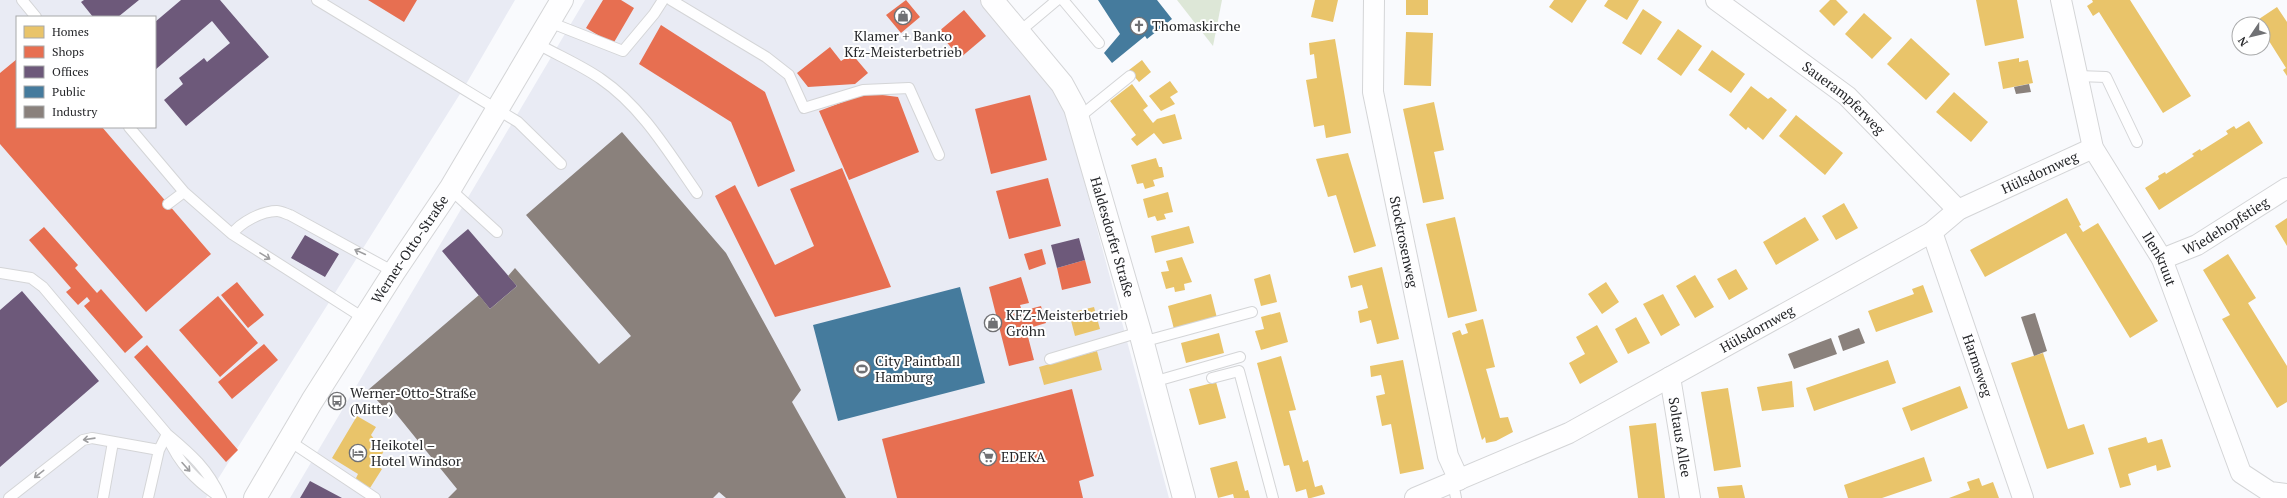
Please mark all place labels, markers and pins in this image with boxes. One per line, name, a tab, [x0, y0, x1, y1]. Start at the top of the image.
shop icon: Klamer + Banko Kfz-Meisterbetrieb	[893, 6, 913, 26]
church icon: Thomaskirche	[1129, 16, 1149, 36]
place label: Thomaskirche	[1152, 16, 1240, 35]
place label: Klamer + Banko Kfz-Meisterbetrieb	[844, 26, 962, 61]
place label: KFZ-Meisterbetrieb Gröhn	[1006, 305, 1128, 340]
shop icon: KFZ-Meisterbetrieb Gröhn	[983, 313, 1003, 333]
place label: City Paintball Hamburg	[875, 351, 960, 386]
sports icon: City Paintball Hamburg	[852, 359, 872, 379]
place label: Werner-Otto-Straße (Mitte)	[350, 383, 476, 418]
bus stop icon: Werner-Otto-Straße (Mitte)	[327, 391, 347, 411]
place label: Heikotel – Hotel Windsor	[371, 435, 462, 470]
hotel icon: Heikotel – Hotel Windsor	[348, 443, 368, 463]
supermarket icon: EDEKA	[978, 447, 998, 467]
place label: EDEKA	[1001, 447, 1046, 466]

